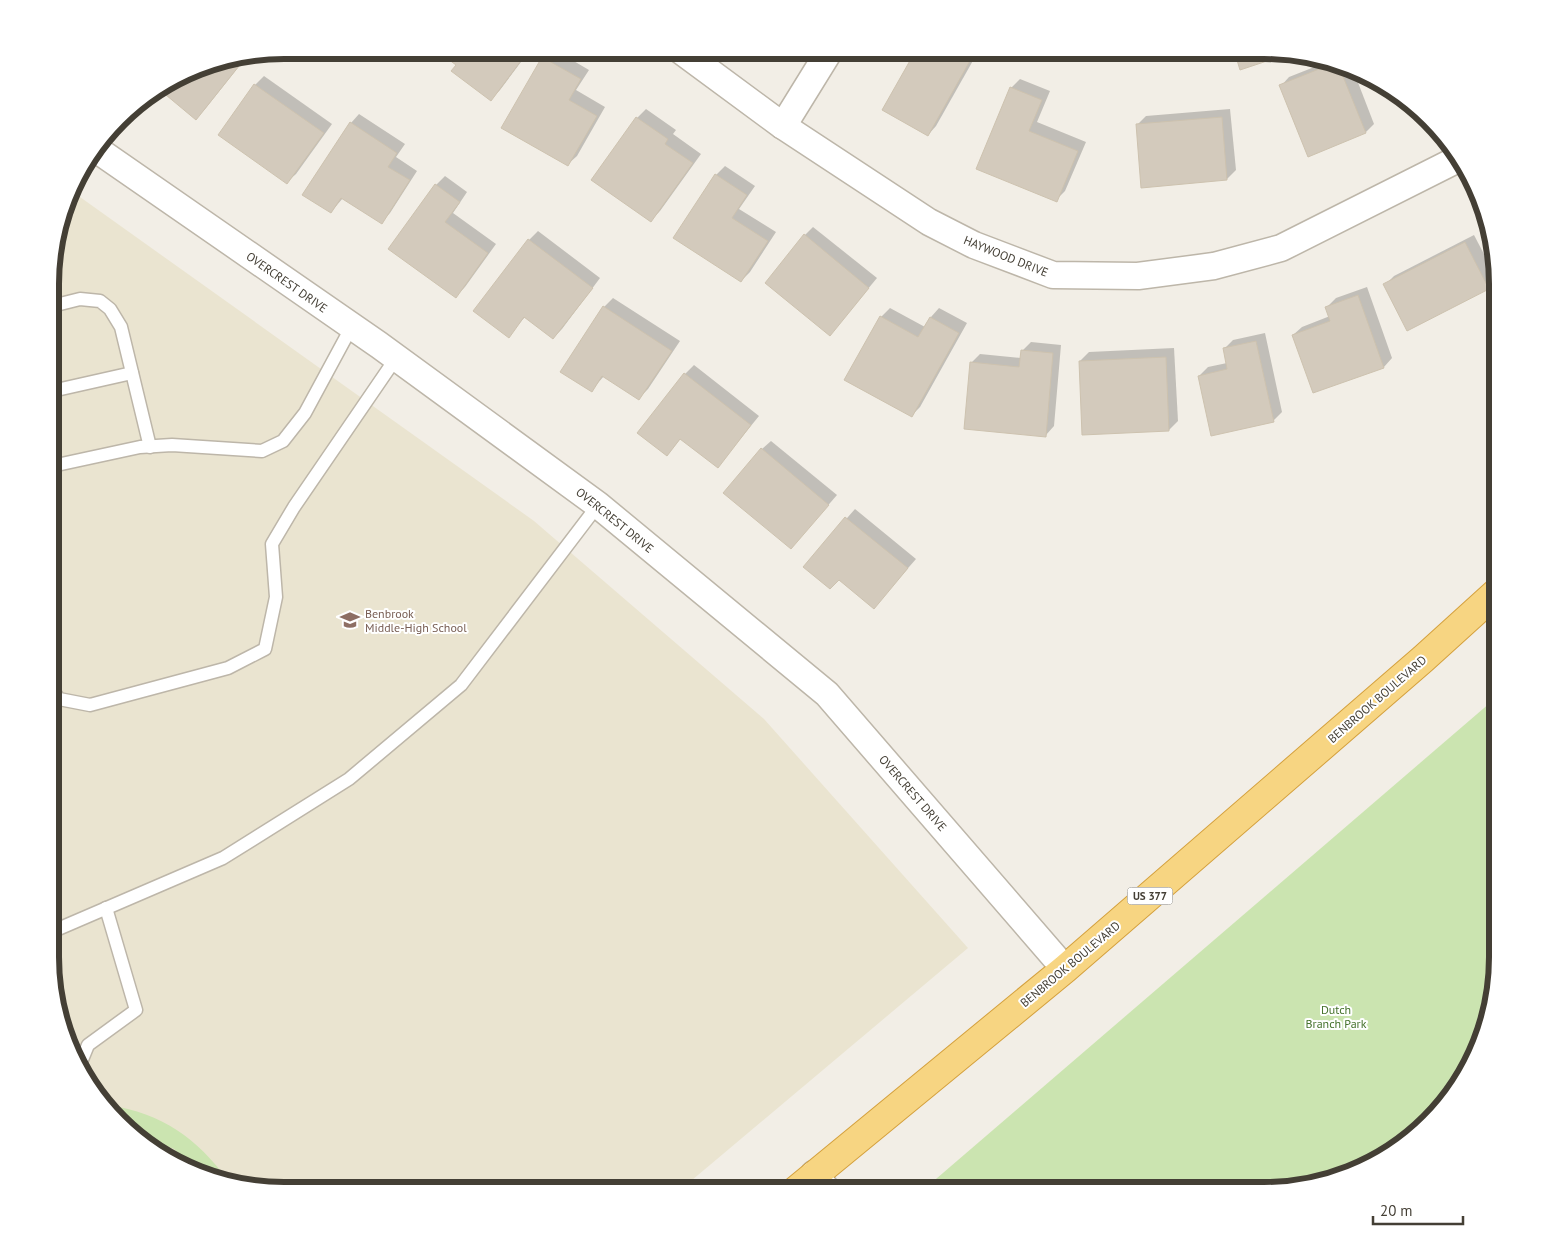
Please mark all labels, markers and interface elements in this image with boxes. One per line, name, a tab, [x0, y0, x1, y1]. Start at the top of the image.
street label: HAYWOOD DRIVE	[962, 232, 1050, 280]
street label: OVERCREST DRIVE	[244, 248, 330, 316]
street label: OVERCREST DRIVE	[573, 484, 657, 556]
place label: Benbrook Middle-High School	[365, 606, 467, 635]
school or university icon: Benbrook Middle-High School	[339, 609, 361, 631]
street label: BENBROOK BOULEVARD	[1325, 652, 1429, 746]
street label: OVERCREST DRIVE	[876, 752, 950, 834]
road number: US 377	[1128, 888, 1172, 904]
street label: BENBROOK BOULEVARD	[1017, 918, 1123, 1010]
park label: Dutch Branch Park	[1306, 1002, 1367, 1031]
scale bar	[1373, 1194, 1463, 1226]
text: 20 m	[1380, 1201, 1413, 1220]

